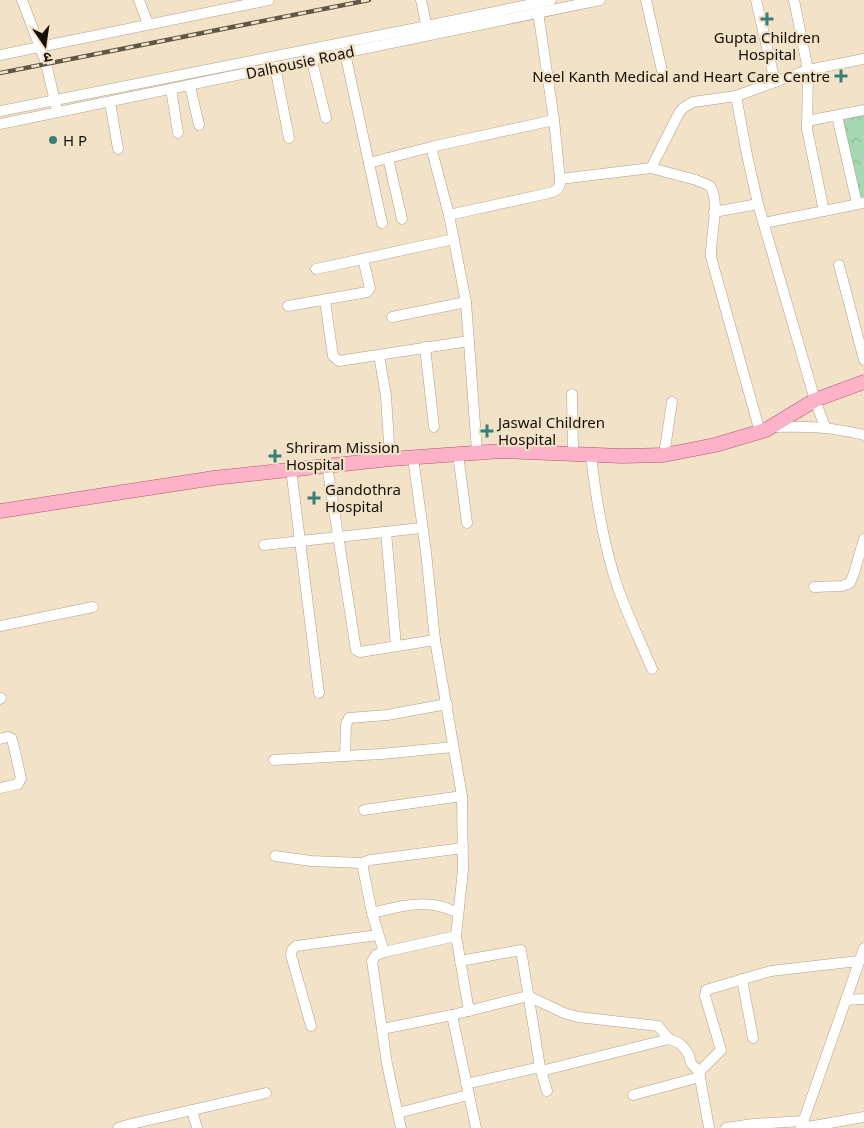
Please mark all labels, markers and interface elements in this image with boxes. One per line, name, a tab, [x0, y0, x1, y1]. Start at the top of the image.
marker: Gupta Children Hospital	[760, 12, 774, 26]
north arrow	[20, 20, 70, 70]
place label: Gupta Children Hospital	[714, 27, 820, 64]
street label: Dalhousie Road	[244, 41, 356, 83]
text: उ	[41, 48, 54, 69]
place label: Neel Kanth Medical and Heart Care Centre	[532, 66, 830, 86]
marker: Neel Kanth Medical and Heart Care Centre	[834, 69, 848, 83]
place label: H P	[63, 130, 87, 150]
marker: H P	[47, 134, 59, 146]
place label: Jaswal Children Hospital	[496, 412, 605, 449]
marker: Jaswal Children Hospital	[480, 424, 494, 438]
place label: Shriram Mission Hospital	[286, 437, 400, 474]
marker: Shriram Mission Hospital	[268, 449, 282, 463]
place label: Gandothra Hospital	[325, 479, 401, 516]
marker: Gandothra Hospital	[307, 491, 321, 505]

